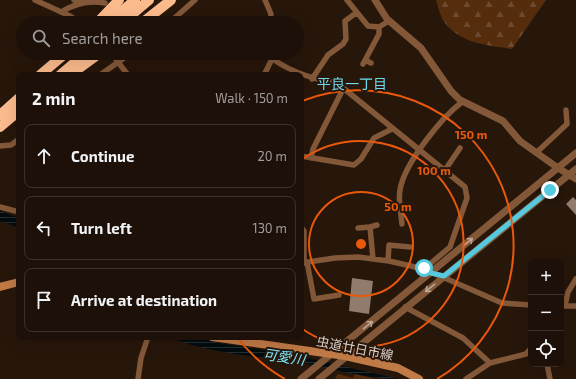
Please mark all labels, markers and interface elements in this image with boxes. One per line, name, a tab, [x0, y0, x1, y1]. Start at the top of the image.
search box	[16, 16, 304, 60]
icon: search	[30, 27, 52, 49]
text: Search here	[62, 29, 143, 47]
district label: 平良一丁目	[317, 75, 387, 92]
text: 2 min	[32, 88, 75, 108]
text: Walk · 150 m	[215, 90, 288, 106]
text: 150 m	[455, 127, 487, 141]
icon: ahead	[33, 145, 55, 167]
text: Continue	[71, 147, 134, 165]
text: 20 m	[258, 148, 287, 164]
text: 100 m	[417, 163, 451, 177]
route end	[541, 181, 559, 199]
text: 50 m	[384, 199, 412, 213]
icon: left	[33, 217, 55, 239]
text: Turn left	[71, 219, 132, 237]
text: 130 m	[252, 220, 287, 236]
centre of rings	[354, 237, 368, 251]
one-way arrow	[462, 238, 473, 247]
route start	[415, 259, 433, 277]
map controls	[528, 259, 564, 367]
button: +	[528, 259, 564, 295]
one-way arrow	[424, 283, 435, 292]
icon: arrive	[33, 289, 55, 311]
text: Arrive at destination	[71, 291, 217, 309]
button: −	[528, 295, 564, 331]
one-way arrow	[362, 321, 373, 330]
button: locate	[528, 331, 564, 367]
street label: 虫道廿日市線	[315, 333, 395, 363]
water label: 可愛川	[262, 345, 308, 368]

